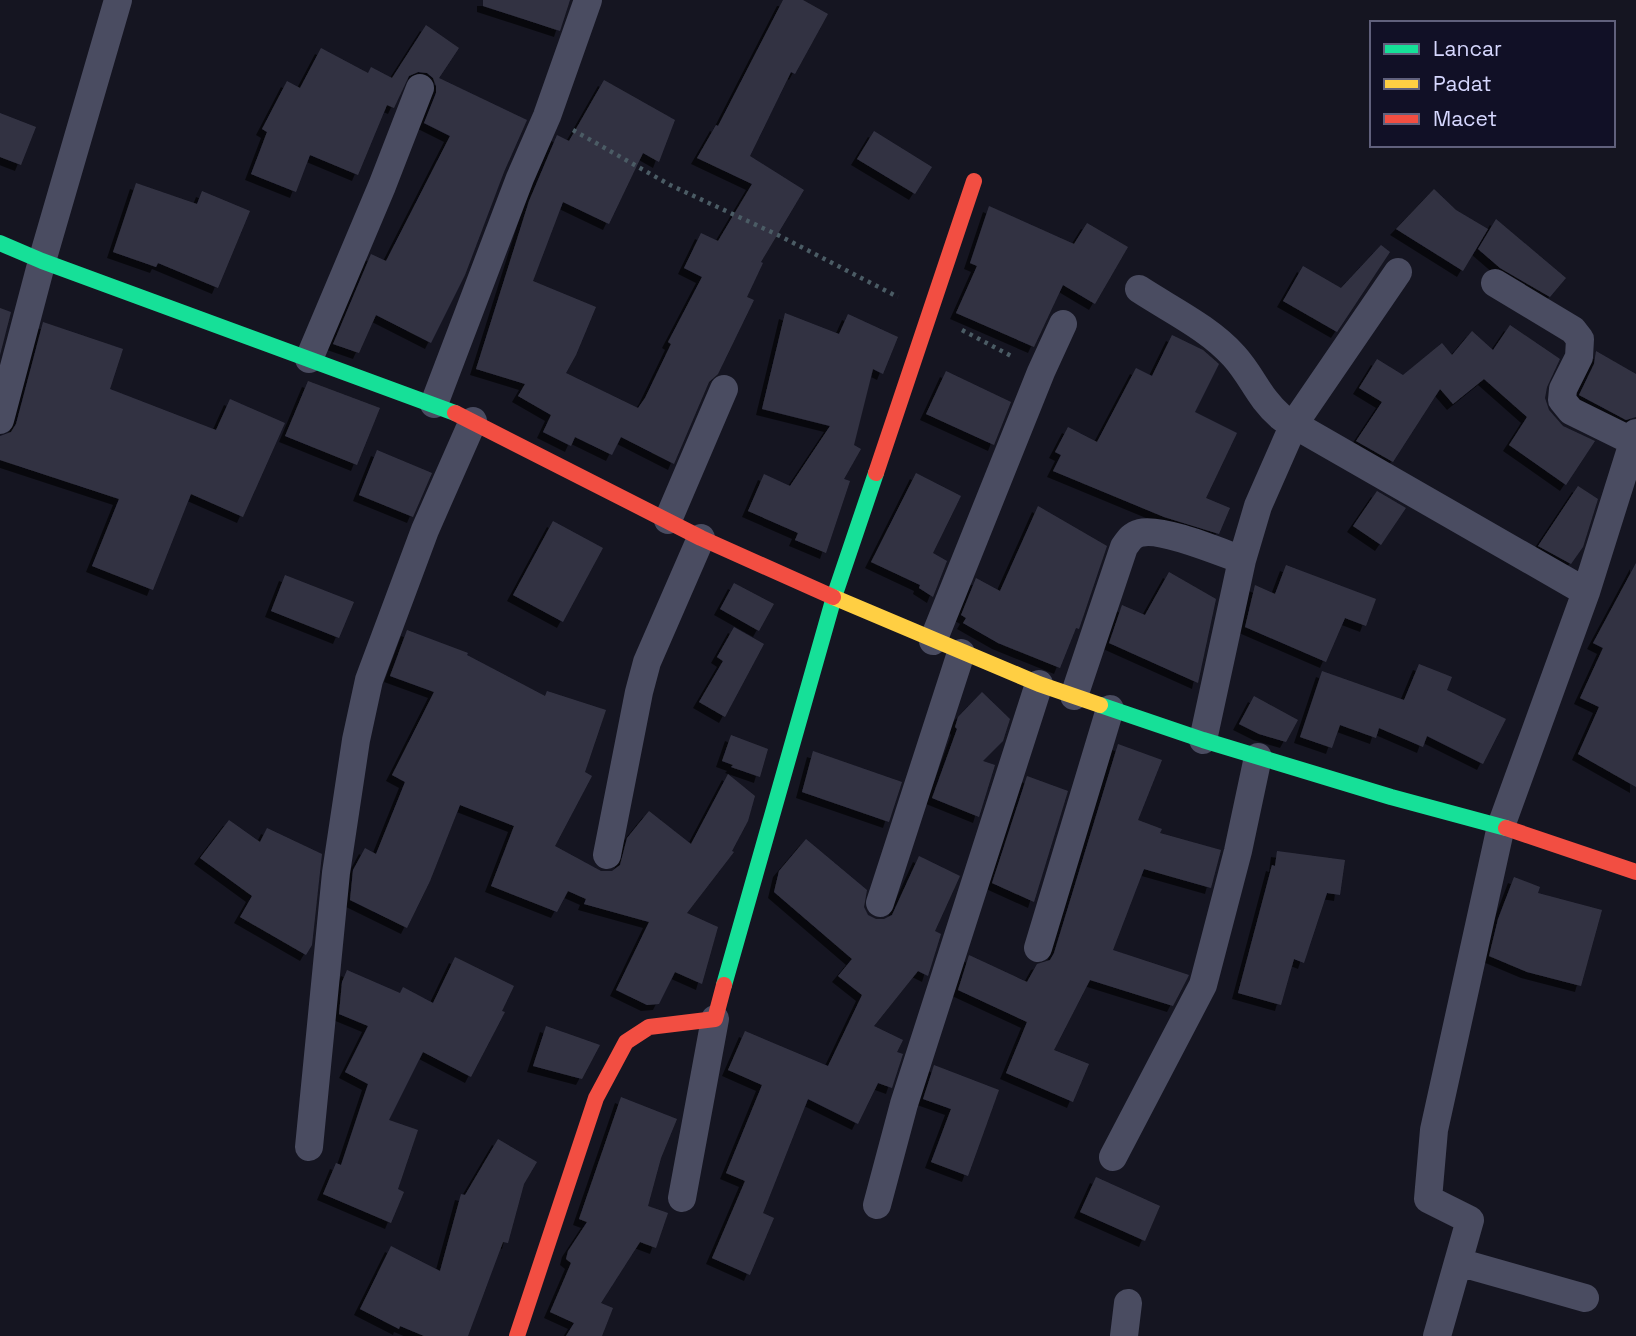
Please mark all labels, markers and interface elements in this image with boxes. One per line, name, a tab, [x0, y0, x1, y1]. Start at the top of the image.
legend	[1370, 21, 1615, 147]
text: Lancar	[1433, 35, 1502, 62]
text: Padat	[1433, 70, 1492, 97]
text: Macet	[1433, 105, 1497, 132]

